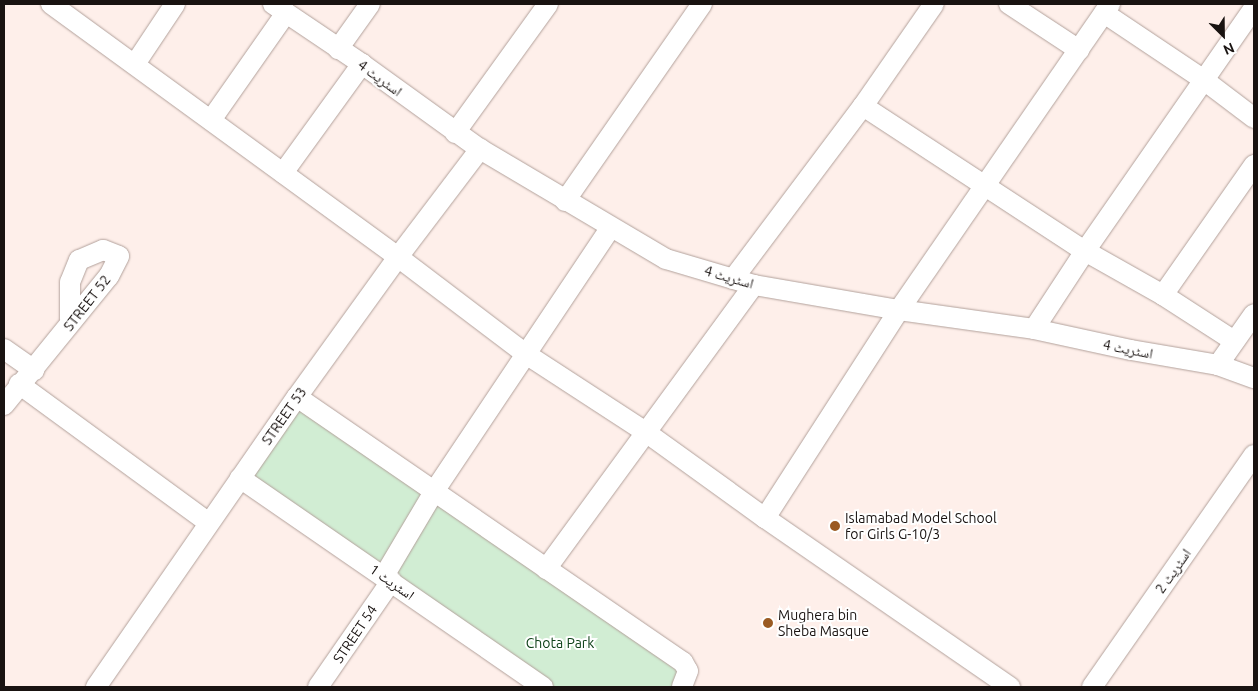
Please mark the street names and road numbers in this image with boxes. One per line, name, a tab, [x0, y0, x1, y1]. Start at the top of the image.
street label: اسٹریٹ 4	[355, 56, 405, 100]
street label: اسٹریٹ 4	[702, 262, 756, 292]
street label: STREET 52	[60, 272, 114, 334]
street label: اسٹریٹ 4	[1102, 336, 1154, 362]
street label: STREET 53	[258, 384, 310, 448]
street label: اسٹریٹ 2	[1152, 545, 1194, 597]
street label: اسٹریٹ 1	[366, 561, 418, 603]
street label: STREET 54	[329, 602, 381, 666]

